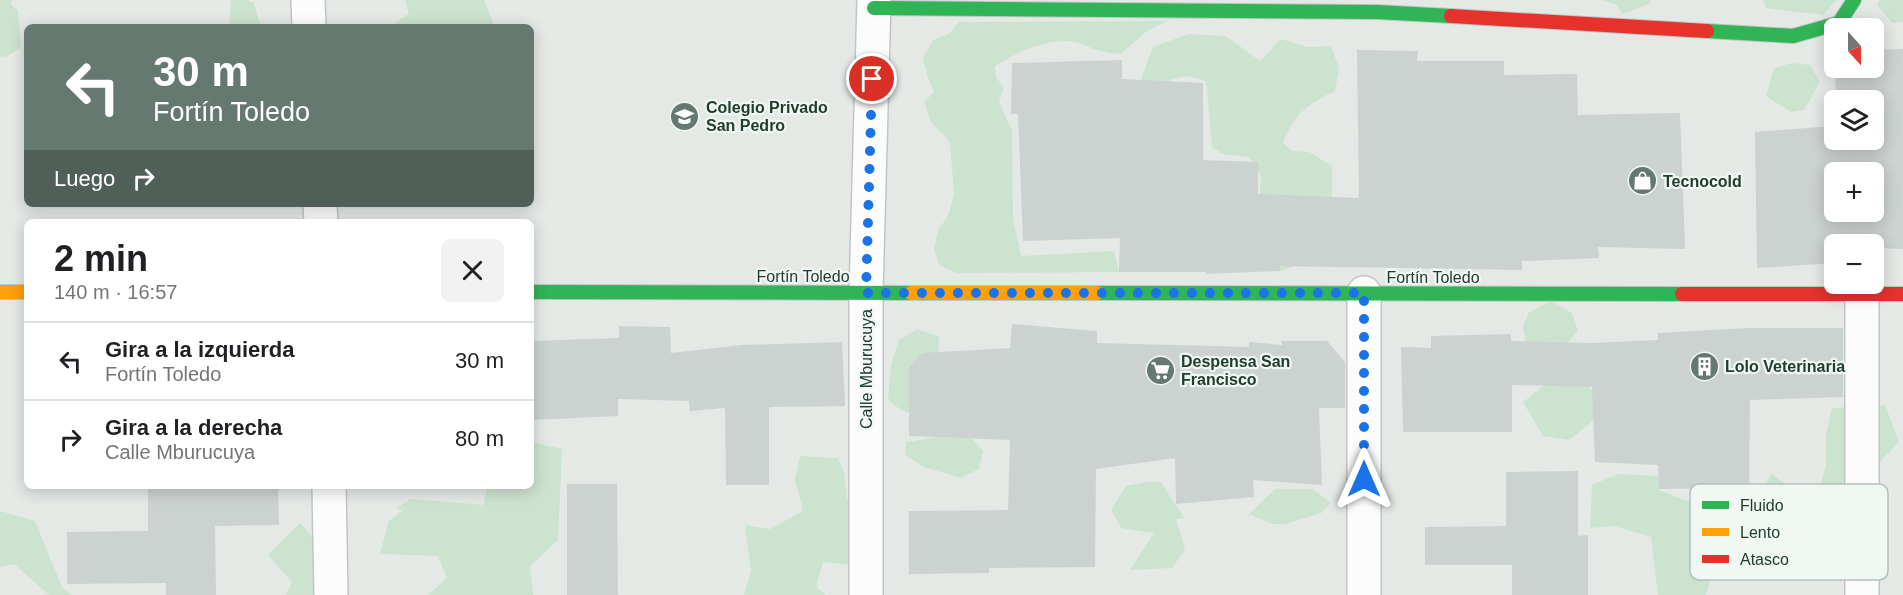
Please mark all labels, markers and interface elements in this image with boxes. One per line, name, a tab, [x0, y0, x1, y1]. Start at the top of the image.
north arrow	[1824, 18, 1884, 78]
map controls	[1824, 18, 1884, 294]
icon: left	[54, 48, 132, 126]
text: 30 m	[153, 48, 249, 95]
pin	[846, 53, 897, 104]
icon: arrive	[855, 62, 888, 95]
button: layers	[1824, 90, 1884, 150]
text: Fortín Toledo	[153, 97, 310, 127]
place label: Colegio Privado San Pedro	[706, 99, 828, 134]
school or university icon: Colegio Privado San Pedro	[669, 100, 701, 132]
icon: right	[127, 162, 160, 195]
button: +	[1824, 162, 1884, 222]
shop icon: Tecnocold	[1626, 165, 1658, 197]
text: Luego	[54, 166, 115, 191]
place label: Tecnocold	[1663, 173, 1742, 190]
button: −	[1824, 234, 1884, 294]
text: 2 min	[54, 238, 148, 279]
button: close	[441, 239, 504, 302]
street label: Fortín Toledo	[756, 268, 850, 285]
street label: Fortín Toledo	[1386, 269, 1480, 286]
text: 140 m · 16:57	[54, 281, 177, 303]
street label: Calle Mburucuya	[858, 309, 875, 429]
text: Gira a la izquierda	[105, 337, 295, 362]
icon: left	[54, 345, 87, 378]
text: 30 m	[455, 348, 504, 373]
building icon: Lolo Veterinaria	[1688, 350, 1720, 382]
place label: Despensa San Francisco	[1181, 353, 1290, 388]
supermarket icon: Despensa San Francisco	[1144, 354, 1176, 386]
place label: Lolo Veterinaria	[1725, 358, 1845, 375]
text: Fortín Toledo	[105, 363, 221, 385]
text: Gira a la derecha	[105, 415, 282, 440]
icon: right	[54, 423, 87, 456]
text: 80 m	[455, 426, 504, 451]
text: Calle Mburucuya	[105, 441, 255, 463]
position arrow	[1332, 447, 1396, 511]
legend	[1690, 484, 1888, 580]
text: Fluido	[1740, 497, 1784, 514]
text: Lento	[1740, 524, 1780, 541]
text: Atasco	[1740, 551, 1789, 568]

